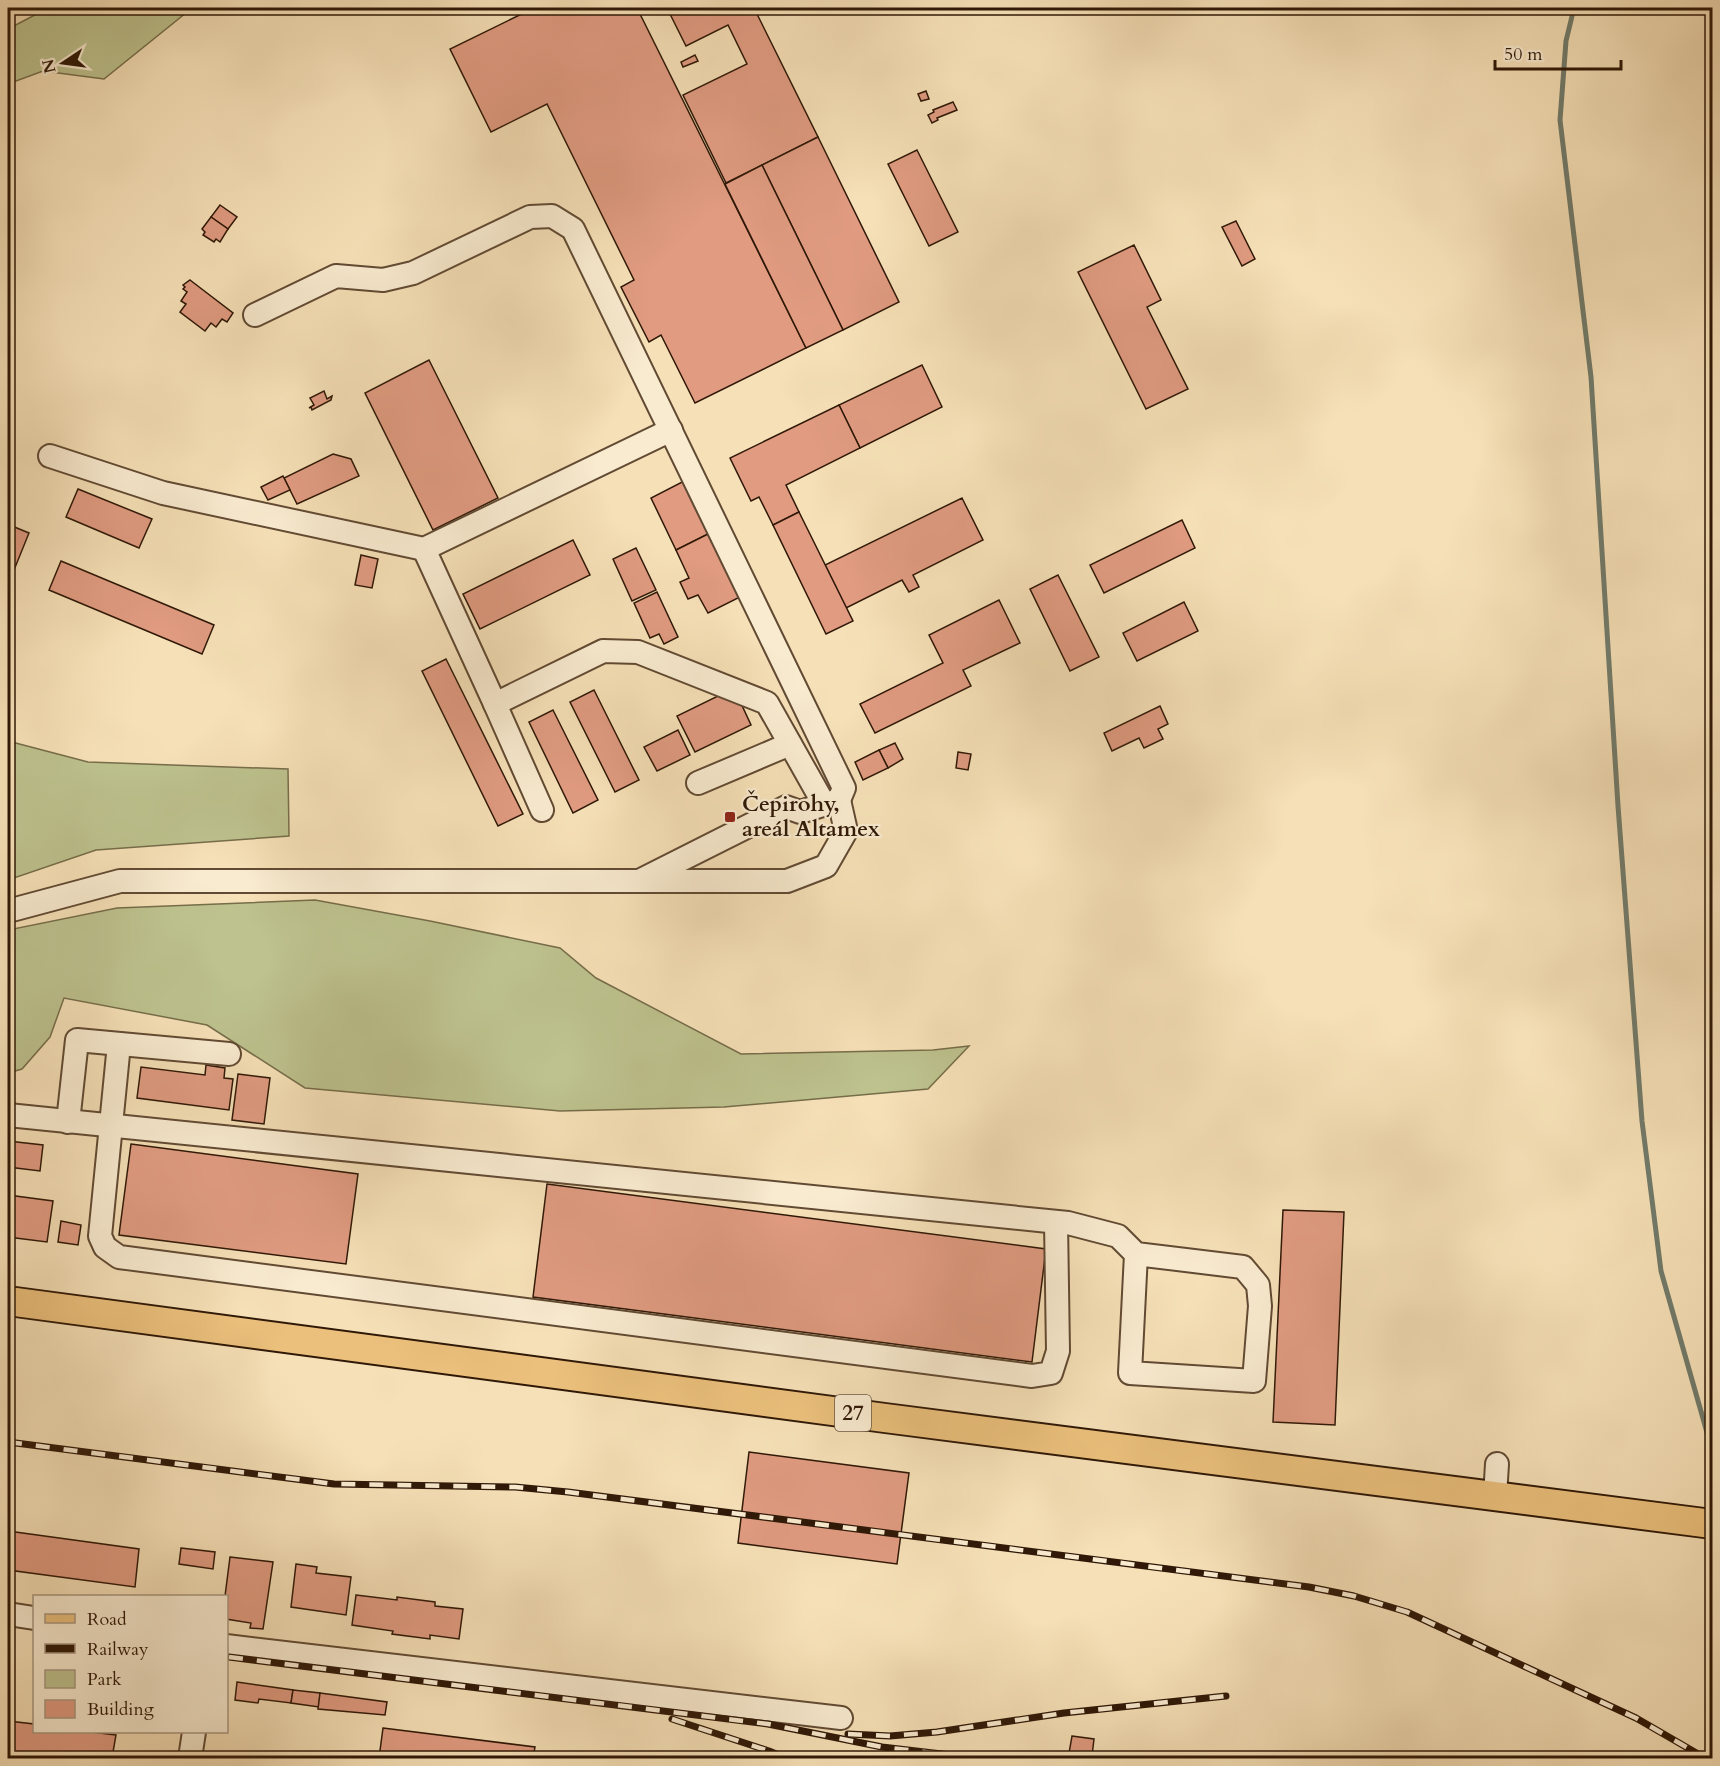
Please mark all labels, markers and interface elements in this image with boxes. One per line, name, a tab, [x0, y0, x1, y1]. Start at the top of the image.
north arrow	[33, 33, 93, 93]
scale bar	[1495, 33, 1621, 71]
text: 50 m	[1504, 42, 1543, 67]
text: N	[37, 57, 62, 75]
place label: Čepirohy, areál Altamex	[742, 789, 880, 844]
marker: Čepirohy, areál Altamex	[723, 810, 737, 824]
road number: 27	[835, 1395, 871, 1431]
legend	[33, 1595, 228, 1733]
text: Road	[87, 1607, 127, 1632]
text: Railway	[87, 1637, 149, 1662]
text: Park	[87, 1667, 122, 1692]
text: Building	[87, 1697, 155, 1722]

